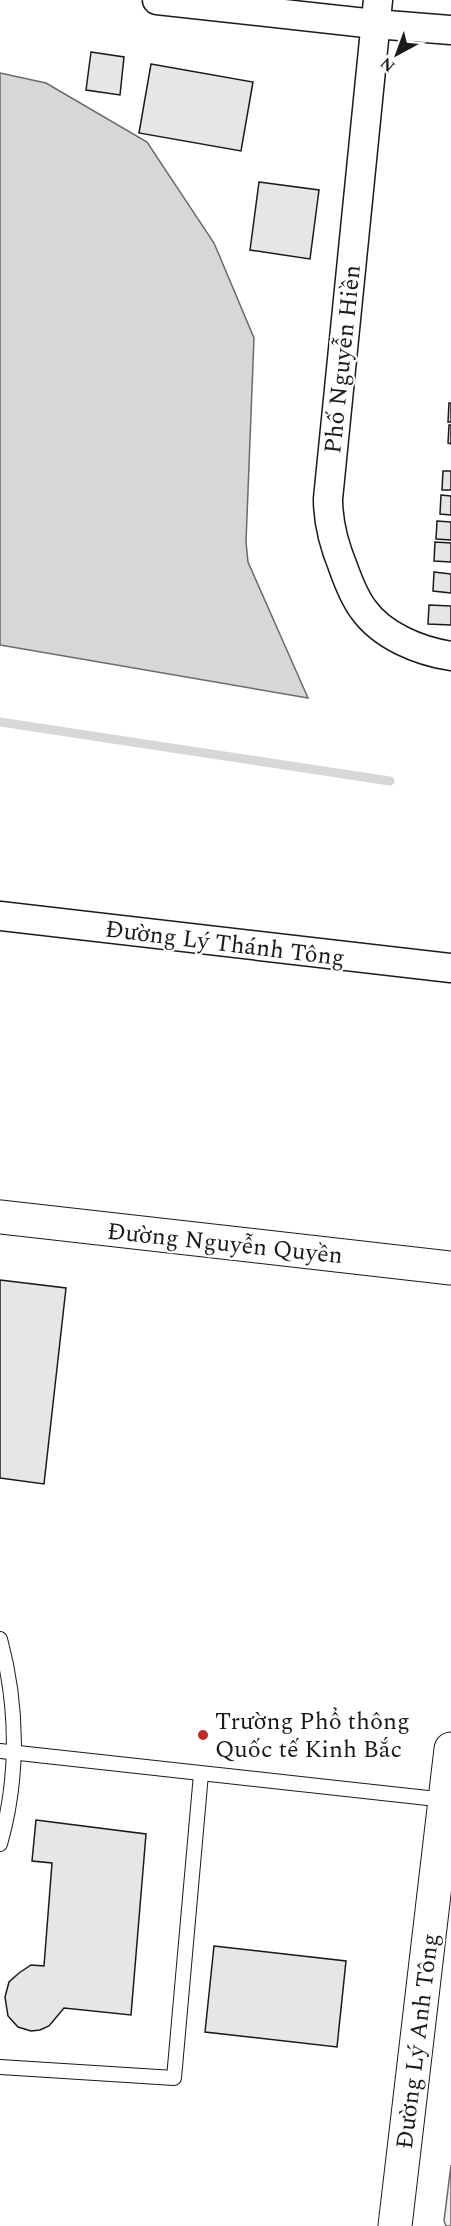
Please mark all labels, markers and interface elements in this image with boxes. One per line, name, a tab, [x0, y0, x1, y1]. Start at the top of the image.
north arrow	[367, 24, 427, 84]
text: N	[375, 51, 401, 78]
street label: Phố Nguyễn Hiền	[315, 263, 371, 455]
street label: Đường Lý Thánh Tông	[103, 911, 347, 977]
street label: Đường Nguyễn Quyền	[105, 1214, 345, 1274]
place label: Trường Phổ thông Quốc tế Kinh Bắc	[215, 1704, 410, 1768]
marker: Trường Phổ thông Quốc tế Kinh Bắc	[196, 1728, 210, 1742]
street label: Đường Lý Anh Tông	[387, 1931, 449, 2151]

